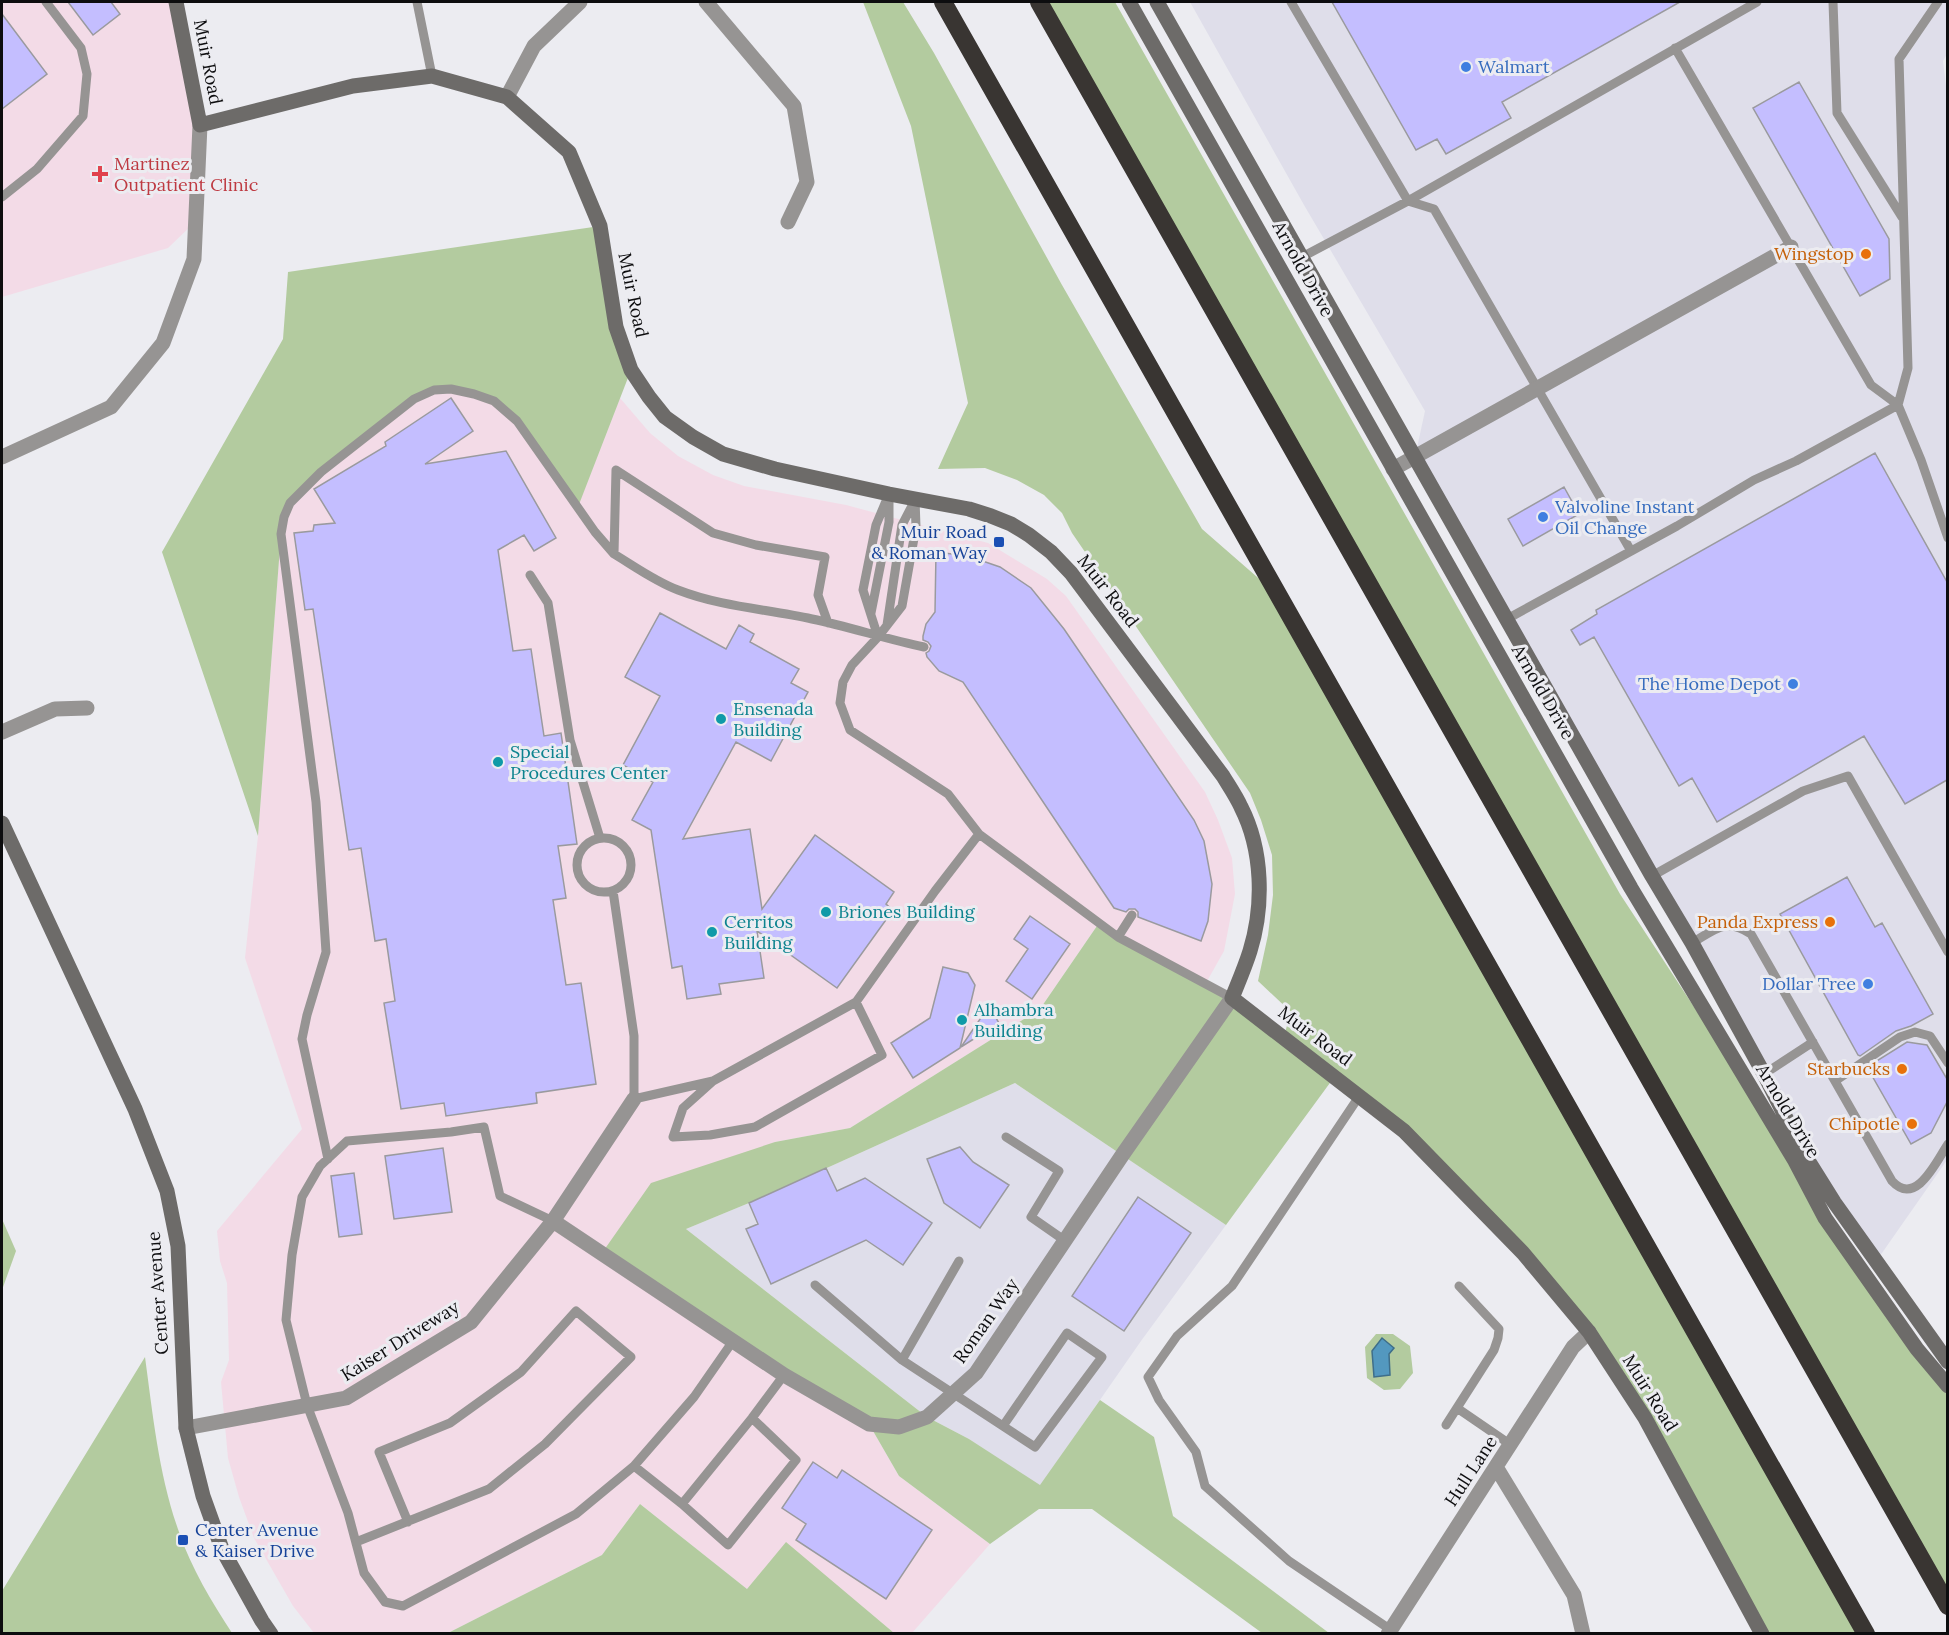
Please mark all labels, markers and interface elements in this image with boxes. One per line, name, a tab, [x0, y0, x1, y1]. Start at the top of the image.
street label: Muir Road	[189, 17, 228, 107]
place label: Walmart	[1478, 55, 1550, 78]
marker: Walmart	[1459, 60, 1473, 74]
place label: Martinez Outpatient Clinic	[114, 152, 258, 196]
marker: Martinez Outpatient Clinic	[91, 165, 109, 183]
street label: Arnold Drive	[1267, 216, 1339, 321]
place label: Wingstop	[1774, 242, 1854, 265]
marker: Wingstop	[1859, 247, 1873, 261]
street label: Muir Road	[613, 250, 654, 340]
place label: Valvoline Instant Oil Change	[1554, 495, 1694, 539]
marker: Valvoline Instant Oil Change	[1536, 510, 1550, 524]
place label: Muir Road & Roman Way	[871, 520, 987, 564]
marker: Muir Road & Roman Way	[992, 535, 1006, 549]
street label: Muir Road	[1073, 549, 1144, 632]
street label: Arnold Drive	[1506, 639, 1580, 744]
place label: The Home Depot	[1638, 672, 1781, 695]
marker: The Home Depot	[1786, 677, 1800, 691]
place label: Ensenada Building	[733, 697, 813, 741]
marker: Ensenada Building	[714, 712, 728, 726]
place label: Special Procedures Center	[510, 740, 668, 784]
marker: Special Procedures Center	[491, 755, 505, 769]
place label: Briones Building	[838, 900, 976, 923]
marker: Briones Building	[819, 905, 833, 919]
place label: Cerritos Building	[724, 910, 794, 954]
place label: Panda Express	[1697, 910, 1818, 933]
marker: Panda Express	[1823, 915, 1837, 929]
marker: Cerritos Building	[705, 925, 719, 939]
place label: Dollar Tree	[1762, 972, 1856, 995]
marker: Dollar Tree	[1861, 977, 1875, 991]
place label: Alhambra Building	[973, 998, 1054, 1042]
street label: Muir Road	[1274, 1000, 1357, 1071]
marker: Alhambra Building	[955, 1013, 969, 1027]
place label: Starbucks	[1807, 1057, 1890, 1080]
street label: Arnold Drive	[1751, 1059, 1826, 1162]
marker: Starbucks	[1895, 1062, 1909, 1076]
place label: Chipotle	[1829, 1112, 1900, 1135]
marker: Chipotle	[1905, 1117, 1919, 1131]
street label: Center Avenue	[142, 1230, 173, 1355]
street label: Roman Way	[948, 1273, 1024, 1368]
street label: Kaiser Driveway	[336, 1295, 464, 1386]
street label: Muir Road	[1618, 1350, 1683, 1436]
street label: Hull Lane	[1439, 1431, 1502, 1510]
place label: Center Avenue & Kaiser Drive	[195, 1518, 319, 1562]
marker: Center Avenue & Kaiser Drive	[176, 1533, 190, 1547]

